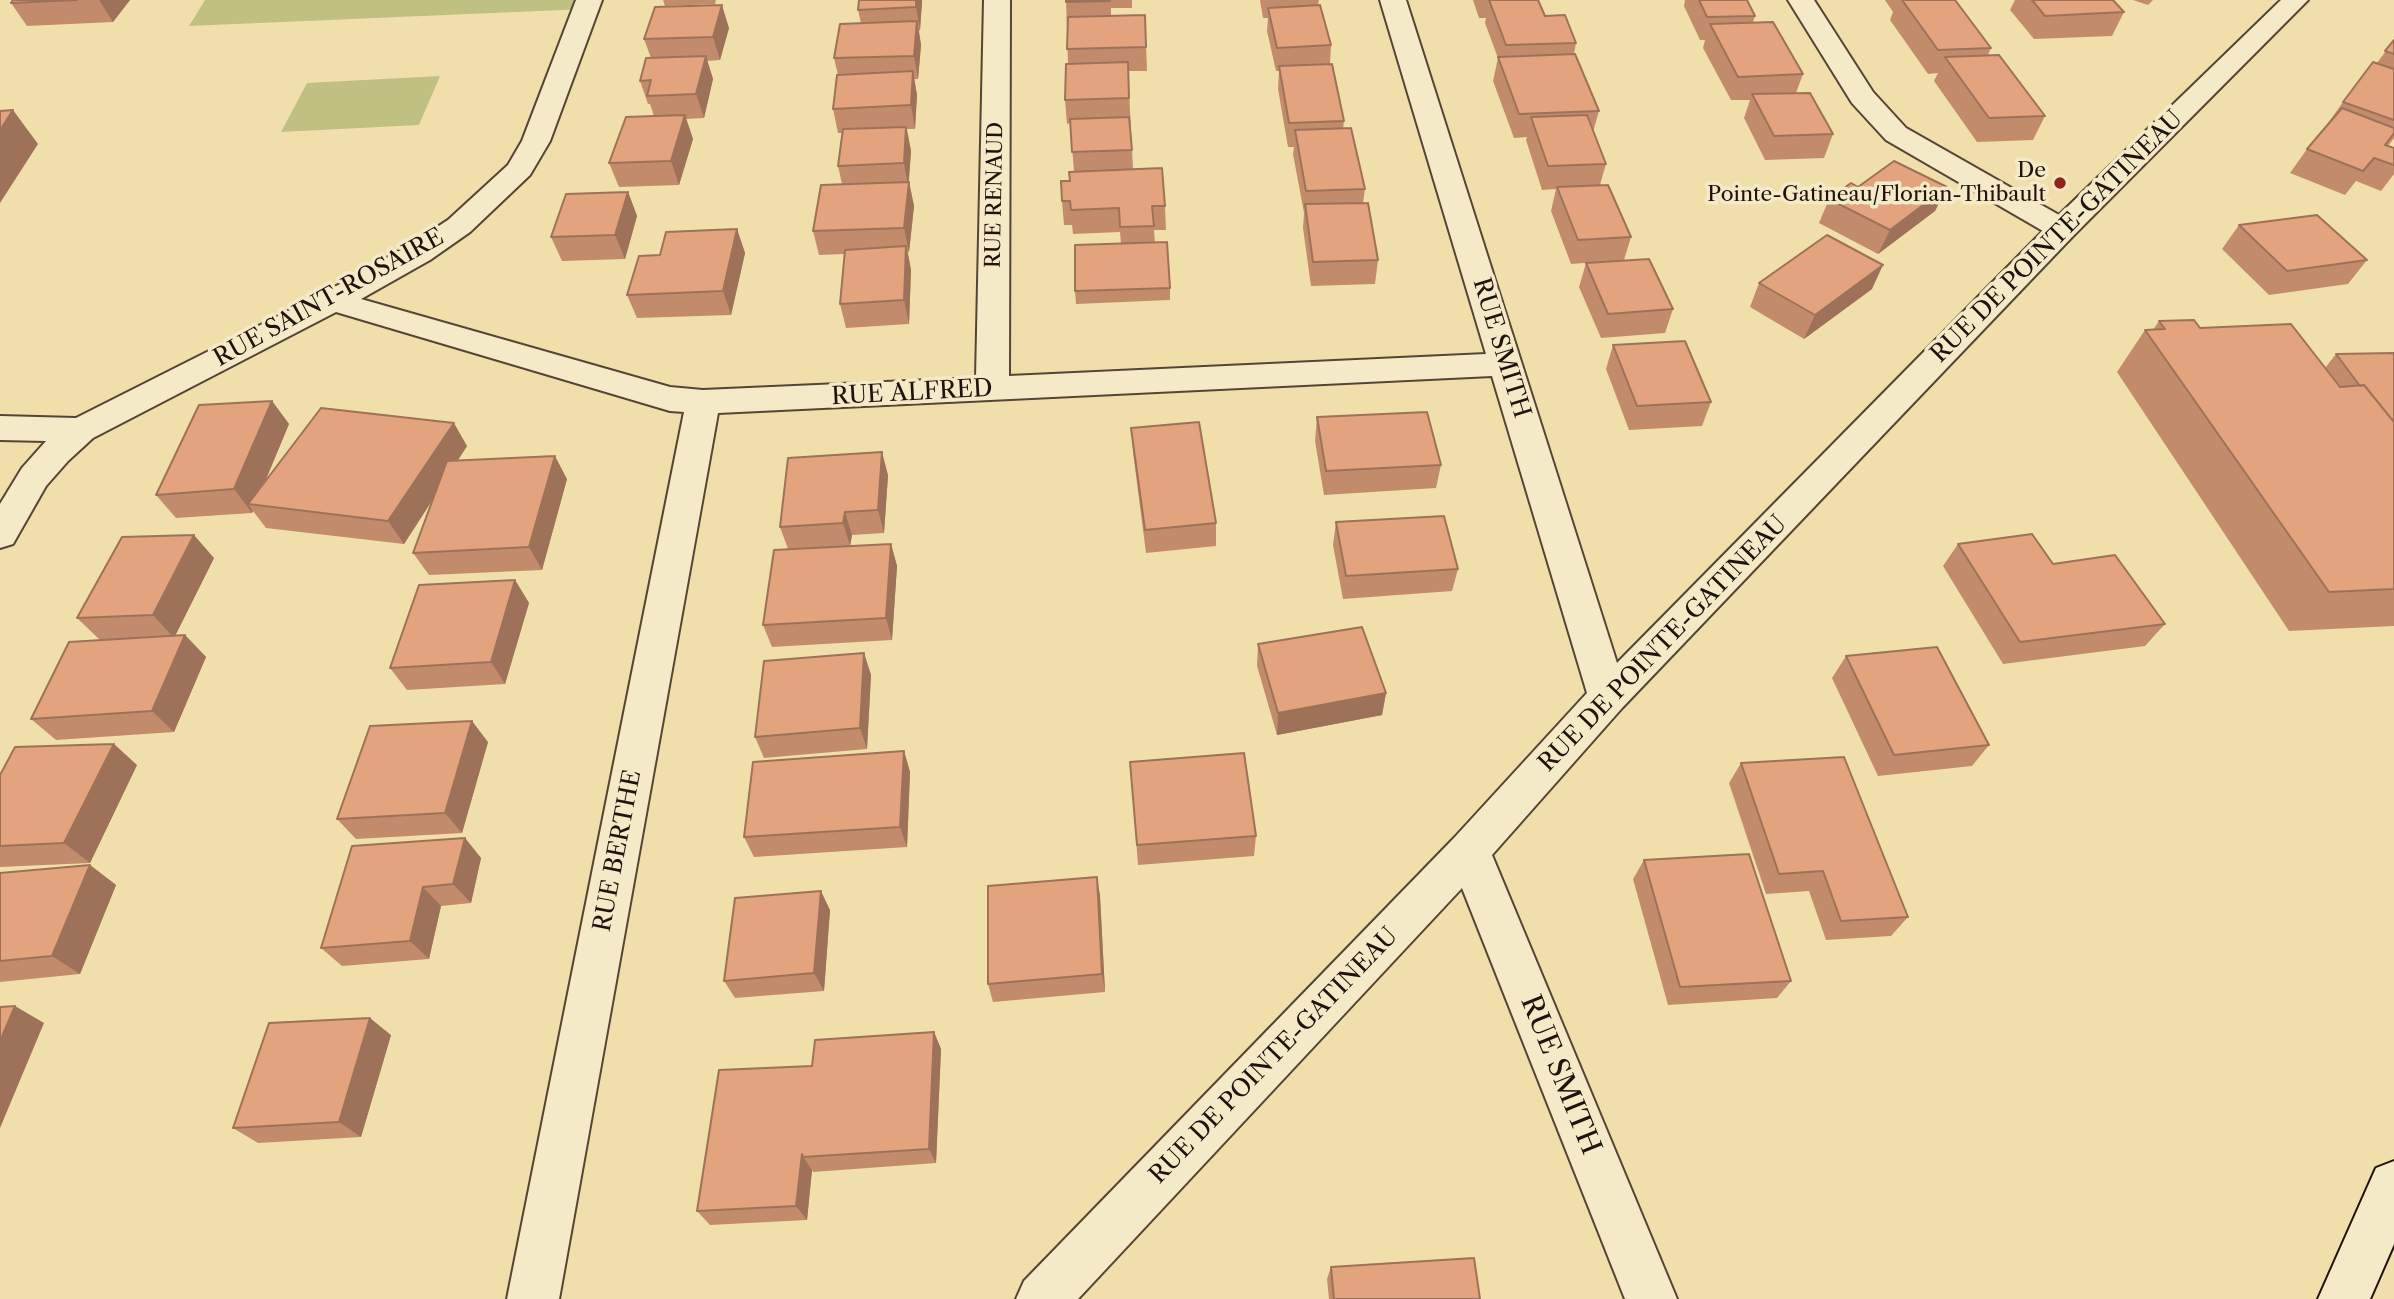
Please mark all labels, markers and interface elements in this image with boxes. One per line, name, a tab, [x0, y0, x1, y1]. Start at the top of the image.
street label: RUE DE POINTE-GATINEAU	[1925, 105, 2189, 369]
street label: RUE RENAUD	[981, 122, 1009, 268]
place label: De Pointe-Gatineau/Florian-Thibault	[1707, 158, 2046, 208]
marker: De Pointe-Gatineau/Florian-Thibault	[2052, 175, 2068, 191]
street label: RUE SAINT-ROSAIRE	[209, 223, 449, 373]
street label: RUE SMITH	[1466, 275, 1536, 421]
street label: RUE ALFRED	[831, 374, 993, 412]
street label: RUE DE POINTE-GATINEAU	[1533, 510, 1793, 778]
street label: RUE BERTHE	[588, 768, 648, 934]
street label: RUE DE POINTE-GATINEAU	[1144, 922, 1404, 1190]
street label: RUE SMITH	[1513, 990, 1607, 1160]

